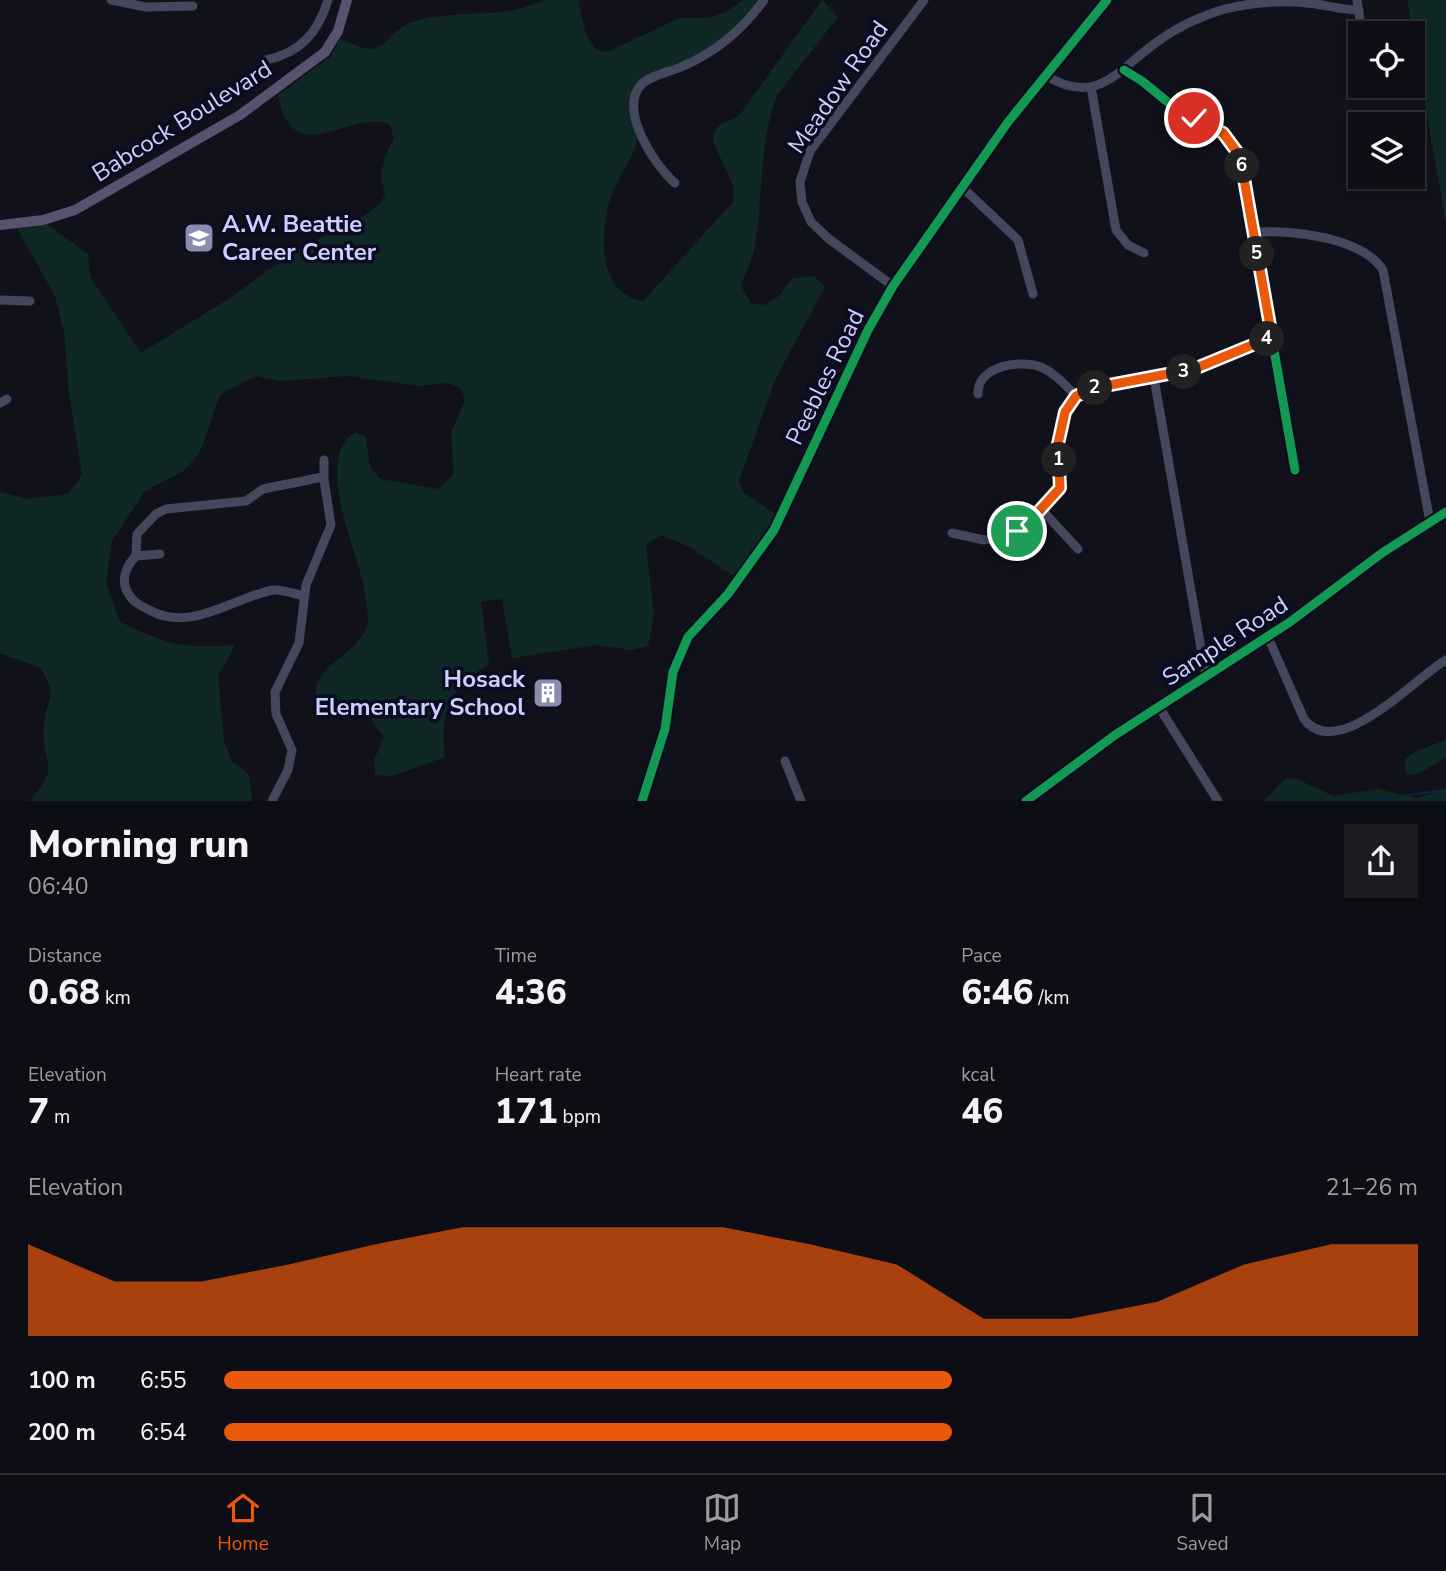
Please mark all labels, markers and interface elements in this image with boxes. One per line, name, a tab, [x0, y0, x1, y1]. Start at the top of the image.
street label: Meadow Road	[780, 14, 896, 160]
map controls	[1348, 21, 1425, 189]
button: locate	[1348, 21, 1425, 98]
street label: Babcock Boulevard	[86, 53, 278, 189]
pin	[1164, 88, 1224, 148]
icon: check	[1175, 99, 1213, 137]
button: layers	[1348, 112, 1425, 189]
pin: 6	[1224, 148, 1260, 184]
text: 6	[1236, 152, 1247, 178]
place label: A.W. Beattie Career Center	[222, 208, 377, 268]
school or university icon: A.W. Beattie Career Center	[182, 221, 216, 255]
pin: 5	[1240, 236, 1274, 272]
text: 5	[1251, 240, 1262, 266]
street label: Peebles Road	[778, 304, 872, 450]
pin: 4	[1250, 322, 1284, 356]
text: 4	[1261, 325, 1272, 351]
pin: 3	[1166, 354, 1202, 390]
text: 3	[1178, 358, 1189, 384]
pin: 2	[1078, 370, 1112, 406]
text: 2	[1089, 374, 1100, 400]
pin: 1	[1042, 442, 1076, 477]
text: 1	[1053, 446, 1064, 472]
pin	[987, 501, 1047, 561]
icon: arrive	[998, 512, 1036, 550]
street label: Sample Road	[1156, 588, 1294, 694]
place label: Hosack Elementary School	[315, 663, 526, 723]
building icon: Hosack Elementary School	[531, 676, 565, 710]
text: Morning run	[28, 819, 249, 870]
button: share	[1344, 824, 1418, 898]
text: 06:40	[28, 871, 88, 902]
text: Distance	[28, 943, 102, 969]
text: Time	[495, 943, 537, 969]
text: Pace	[961, 943, 1002, 969]
text: 0.68	[28, 969, 100, 1016]
text: 4:36	[495, 969, 567, 1016]
text: 6:46	[961, 969, 1033, 1016]
text: km	[100, 985, 131, 1011]
text: /km	[1033, 985, 1069, 1011]
text: Elevation	[28, 1062, 107, 1088]
text: Heart rate	[495, 1062, 582, 1088]
text: kcal	[961, 1062, 995, 1088]
text: 7	[28, 1088, 49, 1135]
text: 171	[495, 1088, 558, 1135]
text: 46	[961, 1088, 1003, 1135]
text: m	[49, 1104, 70, 1130]
text: bpm	[558, 1104, 601, 1130]
text: Elevation	[28, 1172, 123, 1203]
text: 21–26 m	[1326, 1172, 1418, 1203]
text: 100 m	[28, 1365, 96, 1396]
text: 6:55	[140, 1365, 187, 1396]
text: 200 m	[28, 1417, 96, 1448]
text: 6:54	[140, 1417, 187, 1448]
tab: Home	[217, 1489, 269, 1557]
tab: Map	[703, 1489, 741, 1557]
tab: Saved	[1176, 1489, 1229, 1557]

